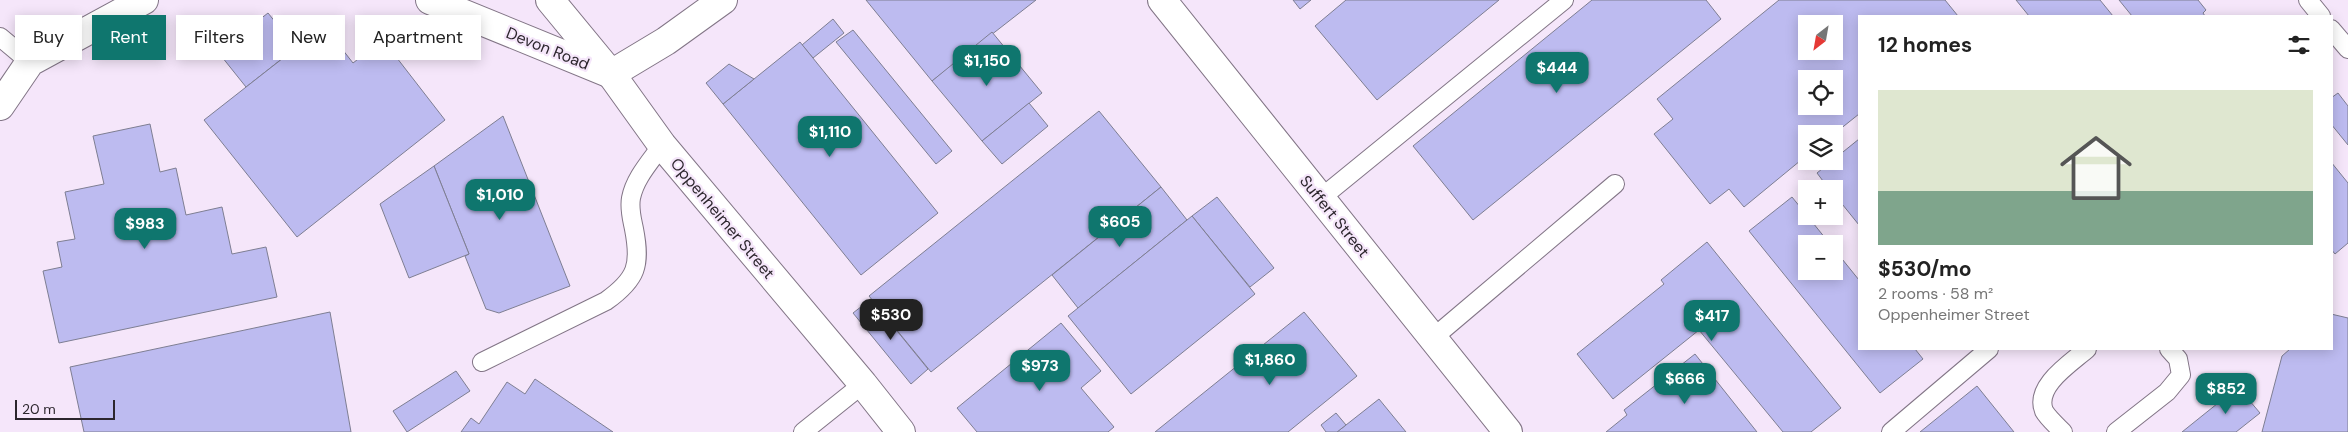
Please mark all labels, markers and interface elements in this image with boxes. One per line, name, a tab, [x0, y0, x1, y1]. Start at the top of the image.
chip: Buy	[15, 15, 82, 60]
chip: Rent	[92, 15, 166, 60]
chip: Filters	[176, 15, 263, 60]
chip: New	[273, 15, 345, 60]
chip: Apartment	[355, 15, 481, 60]
north arrow	[1798, 15, 1842, 60]
map controls	[1798, 15, 1843, 280]
street label: Devon Road	[503, 22, 593, 75]
text: 12 homes	[1878, 31, 1972, 59]
icon: filters	[2285, 31, 2313, 59]
pin: $1,150	[946, 44, 1028, 87]
text: $1,150	[964, 50, 1010, 71]
pin: $444	[1527, 52, 1587, 94]
text: $444	[1537, 57, 1577, 78]
button: locate	[1798, 70, 1843, 115]
pin: $1,110	[789, 116, 871, 158]
text: $1,110	[809, 121, 851, 142]
icon: home	[2051, 123, 2141, 213]
button: layers	[1798, 125, 1843, 170]
street label: Oppenheimer Street	[666, 153, 779, 283]
street label: Suffert Street	[1295, 171, 1374, 262]
pin: $1,010	[459, 178, 541, 221]
button: +	[1798, 180, 1843, 225]
text: $1,010	[476, 184, 524, 205]
pin: $605	[1090, 206, 1150, 248]
pin: $983	[115, 208, 175, 250]
text: $605	[1099, 211, 1141, 232]
text: $983	[125, 213, 165, 234]
button: −	[1798, 235, 1843, 280]
text: $530/mo	[1878, 255, 1972, 283]
text: 2 rooms · 58 m²	[1878, 283, 1993, 304]
pin: $530	[861, 298, 921, 341]
pin: $417	[1682, 300, 1742, 342]
text: $530	[871, 304, 911, 325]
text: Oppenheimer Street	[1878, 304, 2030, 325]
text: $417	[1695, 305, 1729, 326]
pin: $1,860	[1229, 344, 1311, 386]
text: $1,860	[1245, 349, 1295, 370]
pin: $973	[1010, 350, 1070, 392]
text: $973	[1021, 355, 1059, 376]
pin: $666	[1655, 362, 1715, 405]
text: $666	[1665, 368, 1705, 389]
pin: $852	[2196, 372, 2256, 415]
text: $852	[2207, 378, 2245, 399]
scale bar	[15, 397, 115, 420]
text: 20 m	[22, 400, 56, 418]

